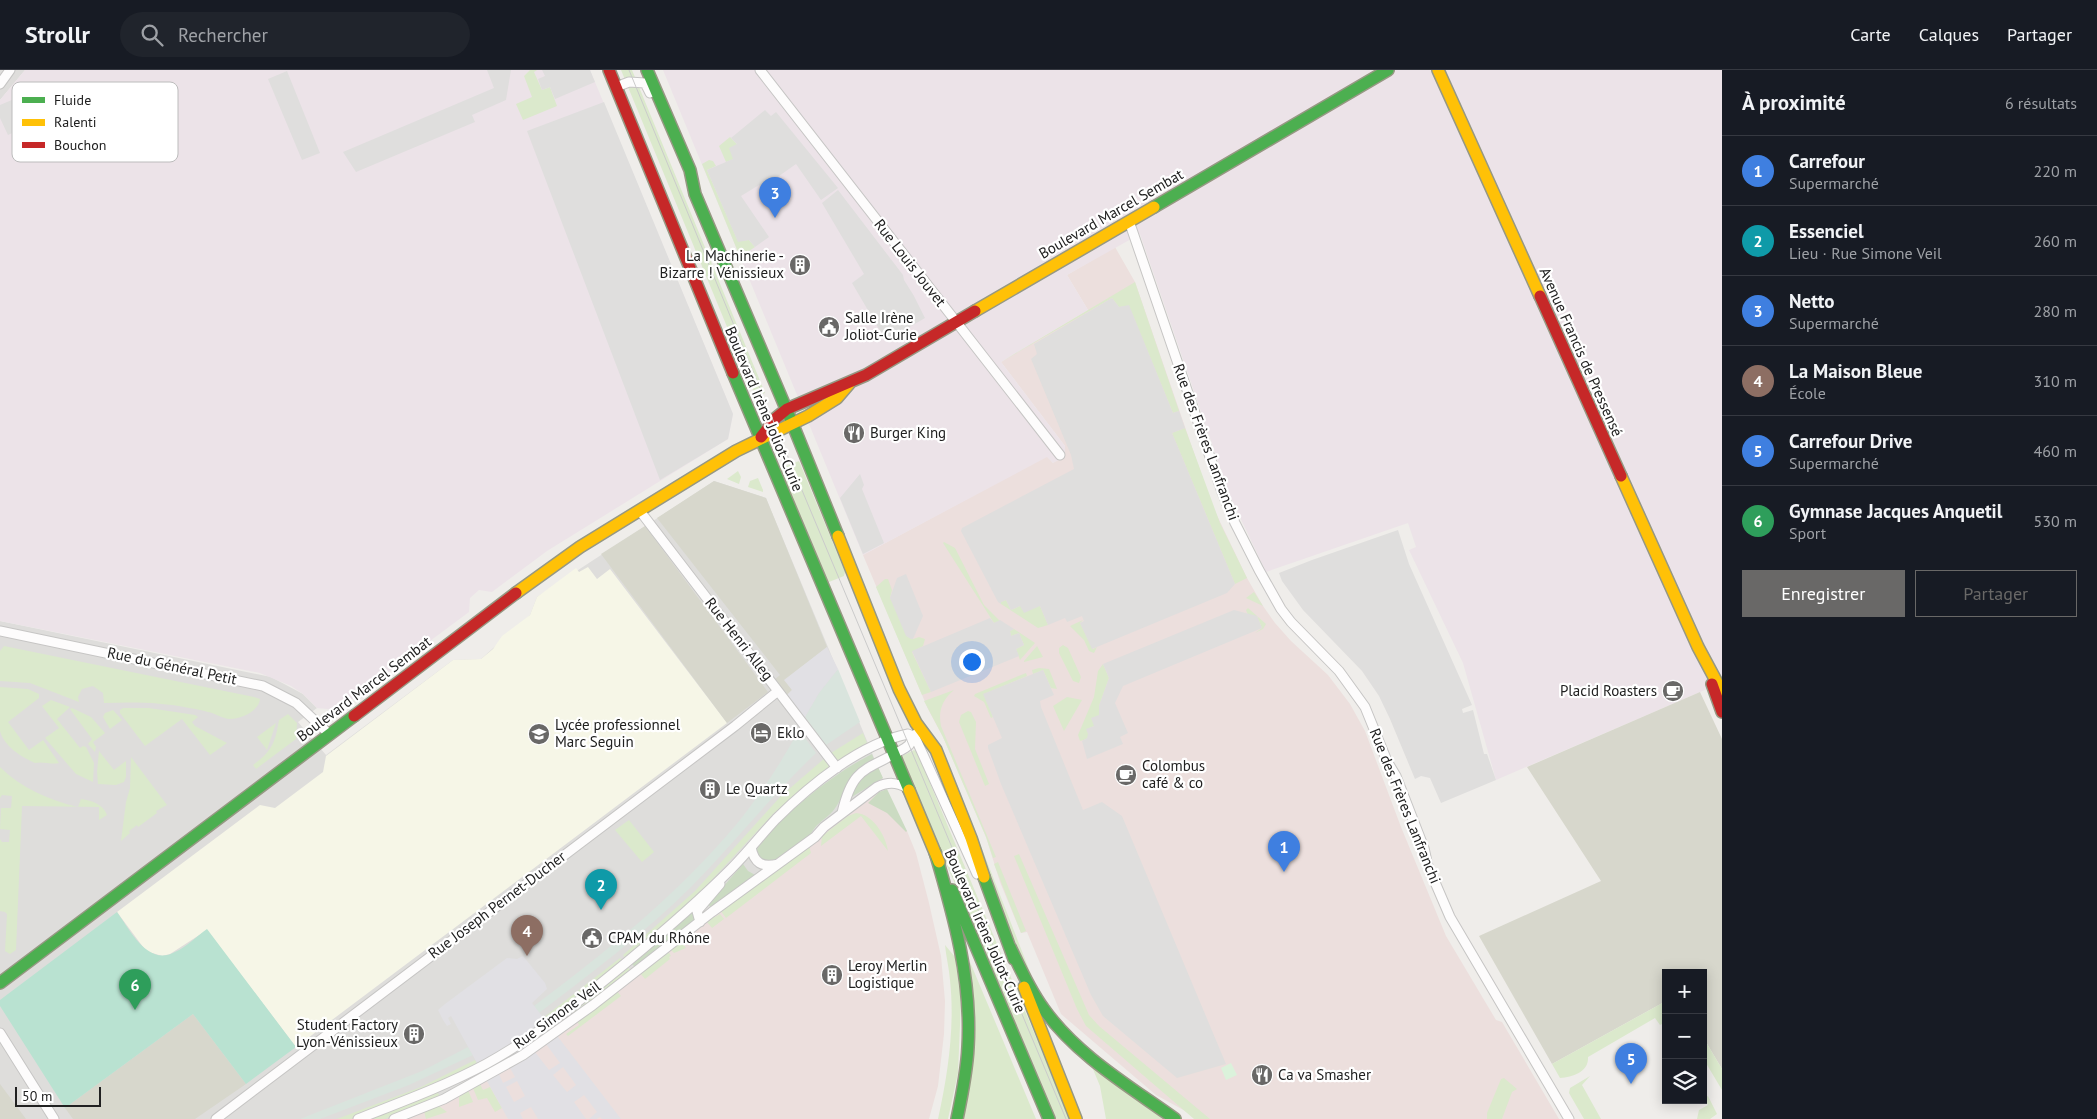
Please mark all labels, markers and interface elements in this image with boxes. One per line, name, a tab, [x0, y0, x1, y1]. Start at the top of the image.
search box	[120, 12, 470, 57]
text: Strollr	[25, 19, 90, 50]
icon: search	[138, 21, 166, 49]
text: Rechercher	[178, 23, 268, 47]
text: Carte	[1850, 23, 1891, 46]
text: Calques	[1919, 23, 1979, 46]
text: Partager	[2007, 23, 2072, 46]
legend	[12, 82, 178, 162]
text: À proximité	[1742, 89, 1846, 116]
text: Fluide	[54, 91, 91, 109]
text: 6 résultats	[2005, 93, 2077, 113]
text: Ralenti	[54, 113, 97, 131]
text: Bouchon	[54, 136, 106, 154]
text: Carrefour	[1789, 149, 1865, 173]
text: 1	[1753, 161, 1763, 181]
text: 220 m	[2034, 161, 2077, 181]
street label: Boulevard Marcel Sembat	[1035, 164, 1186, 263]
text: Supermarché	[1789, 173, 1879, 193]
pin: 3	[759, 177, 791, 218]
street label: Rue Louis Jouvet	[870, 215, 951, 310]
text: Essenciel	[1789, 219, 1864, 243]
text: 2	[1753, 231, 1763, 251]
text: 260 m	[2034, 231, 2077, 251]
text: Lieu · Rue Simone Veil	[1789, 243, 1942, 263]
place label: La Machinerie - Bizarre ! Vénissieux	[660, 246, 784, 282]
building icon: La Machinerie - Bizarre ! Vénissieux	[788, 253, 812, 277]
street label: Avenue Francis de Pressensé	[1536, 264, 1627, 439]
text: Netto	[1789, 289, 1834, 313]
text: 3	[1753, 301, 1763, 321]
text: 280 m	[2034, 301, 2077, 321]
place label: Salle Irène Joliot-Curie	[844, 308, 917, 344]
text: Supermarché	[1789, 313, 1879, 333]
public building icon: Salle Irène Joliot-Curie	[817, 315, 841, 339]
street label: Boulevard Irène Joliot-Curie	[721, 323, 808, 494]
text: La Maison Bleue	[1789, 359, 1922, 383]
street label: Rue des Frères Lanfranchi	[1169, 361, 1244, 523]
text: 4	[1753, 371, 1763, 391]
text: 310 m	[2034, 371, 2077, 391]
text: École	[1789, 383, 1826, 403]
restaurant icon: Burger King	[842, 421, 866, 445]
place label: Burger King	[870, 423, 946, 442]
text: Carrefour Drive	[1789, 429, 1912, 453]
text: 5	[1753, 441, 1763, 461]
text: 460 m	[2034, 441, 2077, 461]
text: Supermarché	[1789, 453, 1879, 473]
text: Gymnase Jacques Anquetil	[1789, 499, 2002, 523]
text: 6	[1753, 511, 1763, 531]
text: 530 m	[2034, 511, 2077, 531]
text: Sport	[1789, 523, 1826, 543]
button: Enregistrer	[1742, 570, 1905, 617]
button: Partager	[1915, 570, 2077, 617]
street label: Rue Henri Alleg	[701, 593, 778, 684]
street label: Boulevard Marcel Sembat	[293, 632, 435, 745]
street label: Rue du Général Petit	[106, 643, 239, 689]
your location	[959, 649, 985, 675]
cafe icon: Placid Roasters	[1661, 679, 1685, 703]
place label: Placid Roasters	[1560, 681, 1657, 700]
place label: Lycée professionnel Marc Seguin	[555, 715, 681, 751]
hotel icon: Eklo	[749, 721, 773, 745]
school or university icon: Lycée professionnel Marc Seguin	[527, 722, 551, 746]
place label: Eklo	[777, 723, 805, 742]
street label: Rue des Frères Lanfranchi	[1366, 725, 1445, 886]
place label: Colombus café & co	[1142, 756, 1205, 792]
cafe icon: Colombus café & co	[1114, 763, 1138, 787]
building icon: Le Quartz	[698, 777, 722, 801]
place label: Le Quartz	[726, 779, 788, 798]
pin: 1	[1268, 831, 1300, 872]
street label: Boulevard Irène Joliot-Curie	[941, 846, 1030, 1016]
street label: Rue Joseph Pernet-Ducher	[424, 847, 569, 962]
pin: 2	[585, 869, 617, 910]
pin: 4	[511, 915, 543, 956]
public building icon: CPAM du Rhône	[580, 926, 604, 950]
place label: CPAM du Rhône	[608, 928, 710, 947]
place label: Leroy Merlin Logistique	[848, 956, 927, 992]
building icon: Leroy Merlin Logistique	[820, 963, 844, 987]
pin: 6	[119, 969, 151, 1010]
map controls	[1662, 969, 1707, 1104]
button: +	[1662, 969, 1707, 1014]
street label: Rue Simone Veil	[509, 976, 605, 1053]
button: −	[1662, 1014, 1707, 1059]
place label: Student Factory Lyon-Vénissieux	[296, 1015, 398, 1051]
building icon: Student Factory Lyon-Vénissieux	[402, 1022, 426, 1046]
pin: 5	[1615, 1043, 1647, 1084]
button: layers	[1662, 1059, 1707, 1104]
restaurant icon: Ca va Smasher	[1250, 1063, 1274, 1087]
place label: Ca va Smasher	[1278, 1065, 1371, 1084]
scale bar	[15, 1084, 101, 1107]
text: 50 m	[22, 1087, 52, 1105]

